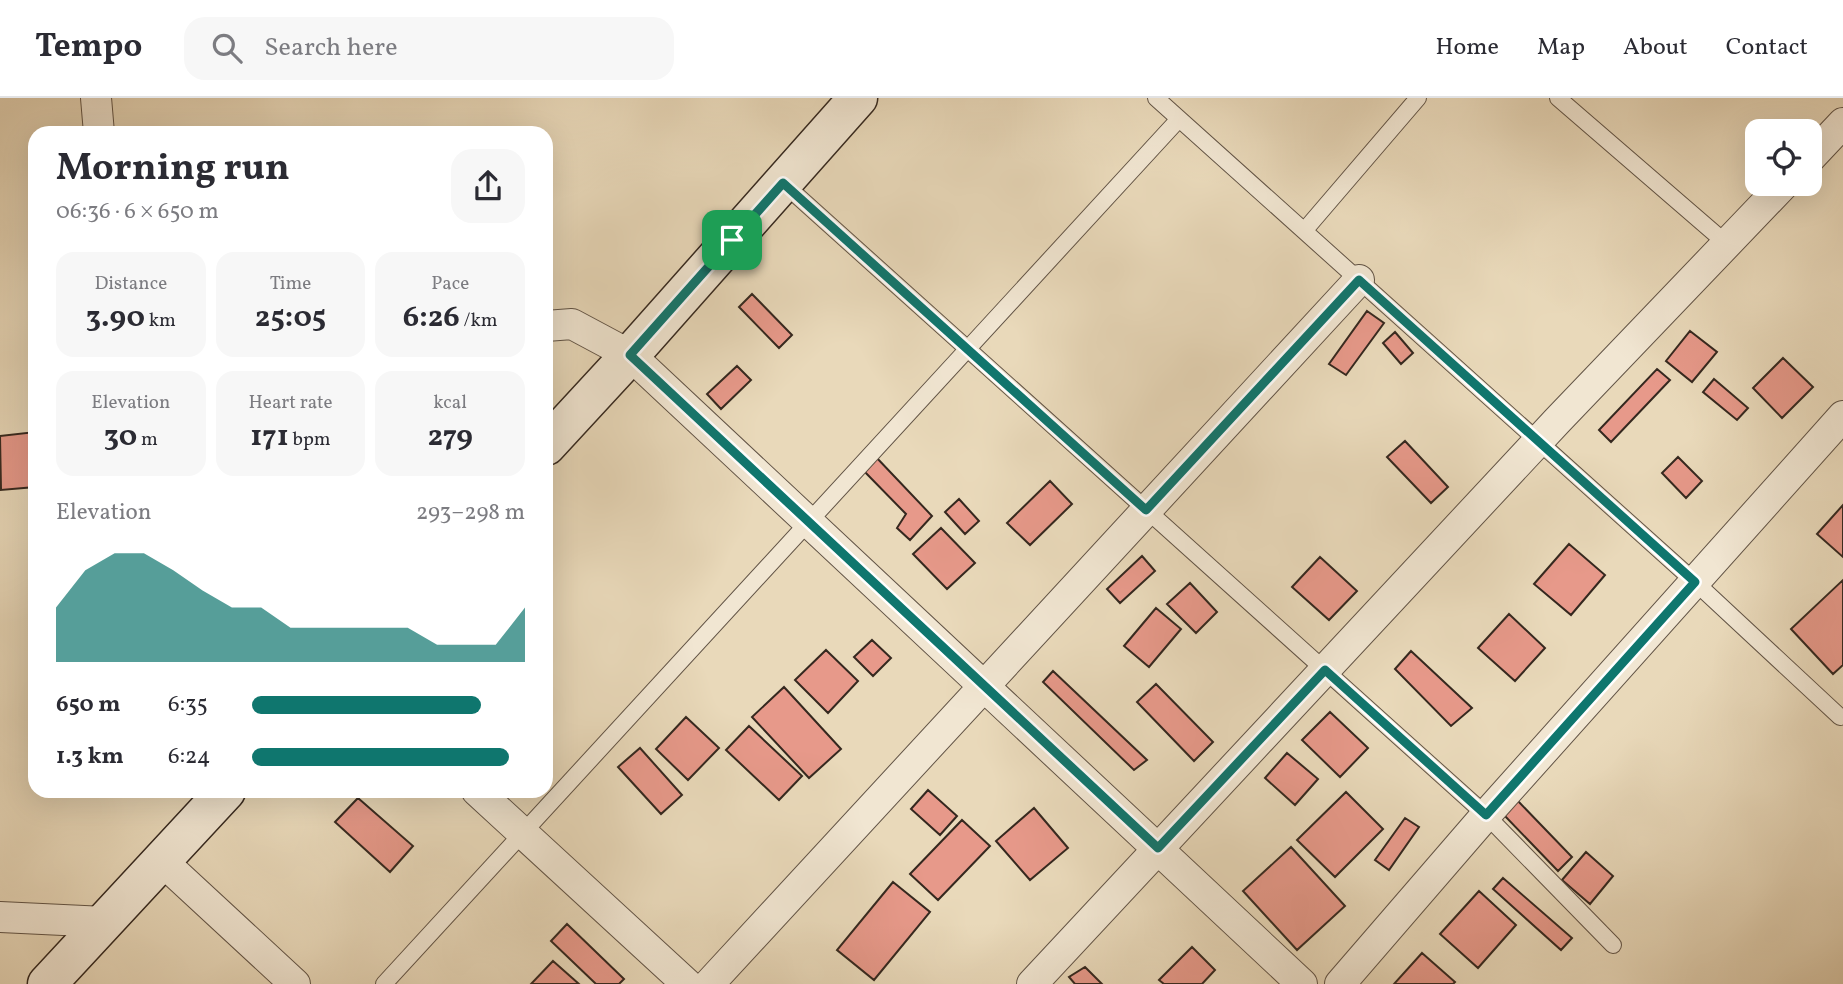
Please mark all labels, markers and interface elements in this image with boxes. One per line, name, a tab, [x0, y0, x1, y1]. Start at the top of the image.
search box	[184, 17, 674, 80]
text: Tempo	[35, 25, 142, 71]
icon: search	[208, 29, 246, 67]
text: Search here	[264, 30, 398, 66]
text: Home	[1435, 31, 1499, 65]
text: Map	[1537, 31, 1585, 65]
text: About	[1623, 31, 1688, 65]
text: Contact	[1726, 31, 1808, 65]
map controls	[1745, 119, 1822, 196]
button: locate	[1745, 119, 1822, 196]
text: Morning run	[56, 143, 290, 196]
button: share	[451, 149, 525, 223]
text: 06:36 · 6 × 650 m	[56, 196, 219, 228]
pin	[702, 210, 762, 270]
icon: arrive	[713, 221, 751, 259]
text: Distance	[94, 271, 167, 297]
text: Time	[270, 271, 311, 297]
text: Pace	[431, 271, 469, 297]
text: 3.90	[86, 297, 145, 339]
text: 25:05	[255, 297, 326, 339]
text: 6:26	[403, 297, 460, 339]
text: km	[145, 308, 176, 334]
text: /km	[460, 308, 498, 334]
text: Elevation	[91, 390, 170, 416]
text: Heart rate	[249, 390, 332, 416]
text: kcal	[433, 390, 467, 416]
text: 30	[104, 416, 137, 458]
text: 171	[250, 416, 289, 458]
text: 279	[427, 416, 473, 458]
text: m	[137, 427, 158, 453]
text: bpm	[289, 427, 331, 453]
text: Elevation	[56, 497, 152, 529]
text: 293–298 m	[416, 497, 525, 529]
text: 650 m	[56, 689, 120, 721]
text: 6:35	[168, 689, 208, 721]
text: 1.3 km	[56, 741, 124, 773]
text: 6:24	[168, 741, 210, 773]

